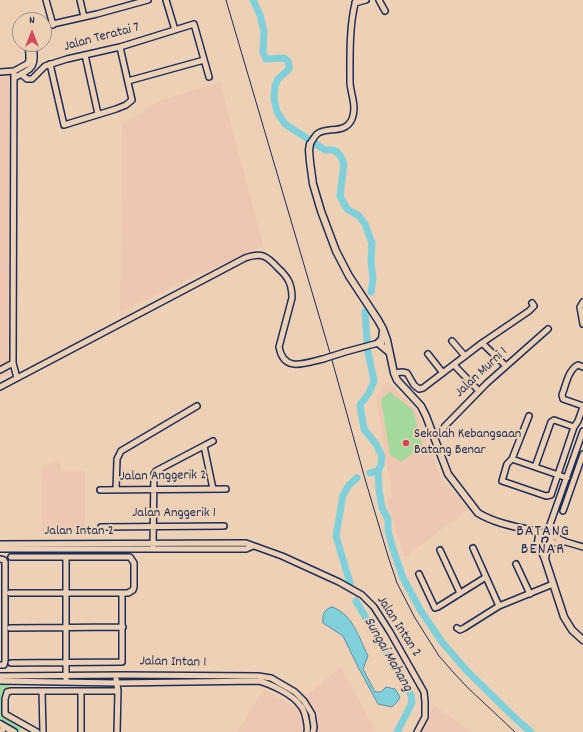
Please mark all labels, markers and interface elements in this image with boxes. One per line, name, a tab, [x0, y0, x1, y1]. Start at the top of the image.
north arrow	[12, 12, 52, 52]
text: N	[29, 13, 35, 29]
street label: Jalan Teratai 7	[62, 20, 142, 56]
street label: Jalan Murni 1	[452, 344, 512, 402]
place label: Sekolah Kebangsaan Batang Benar	[414, 427, 521, 460]
marker: Sekolah Kebangsaan Batang Benar	[401, 438, 411, 448]
street label: Jalan Anggerik 2	[120, 468, 206, 486]
street label: Jalan Anggerik 1	[132, 506, 216, 522]
district label: BATANG BENAR	[516, 523, 570, 561]
street label: Jalan Intan 2	[44, 524, 114, 540]
street label: Jalan Intan 2	[372, 593, 424, 661]
water label: Sungai Mahang	[358, 615, 416, 695]
street label: Jalan Intan 1	[140, 654, 206, 672]

